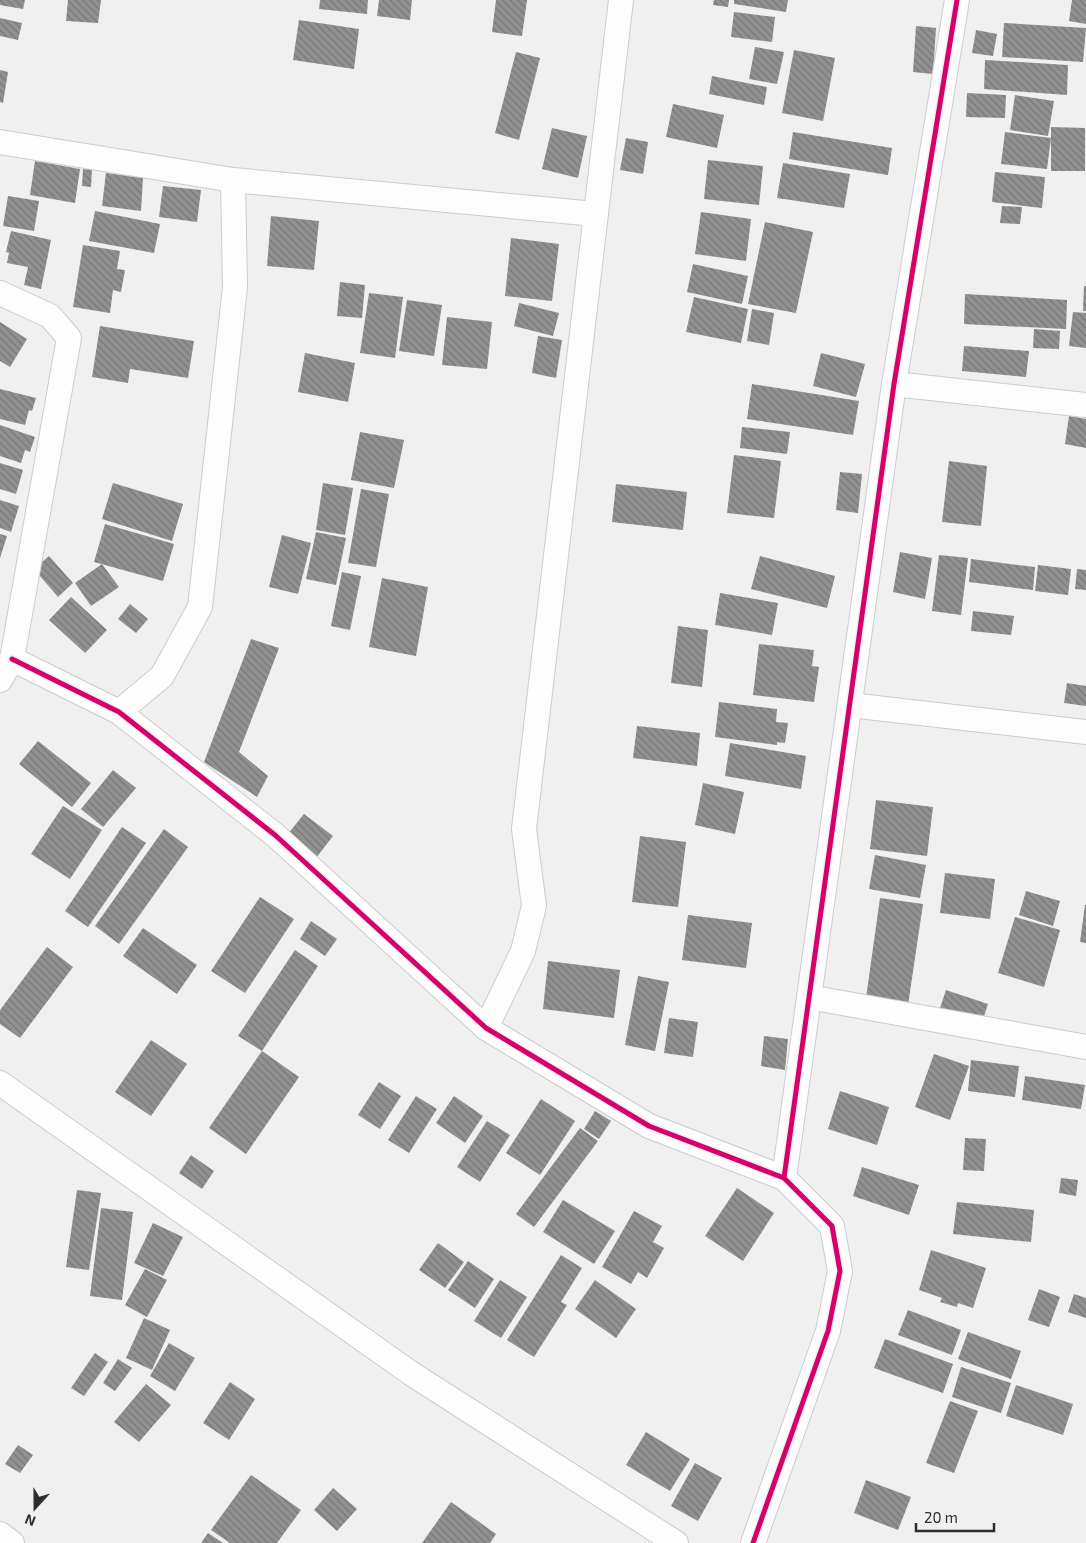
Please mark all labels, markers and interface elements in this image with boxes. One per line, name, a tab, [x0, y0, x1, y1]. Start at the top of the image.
north arrow	[10, 1483, 60, 1533]
scale bar	[916, 1500, 994, 1532]
text: 20 m	[924, 1508, 958, 1526]
text: N	[22, 1511, 38, 1530]

